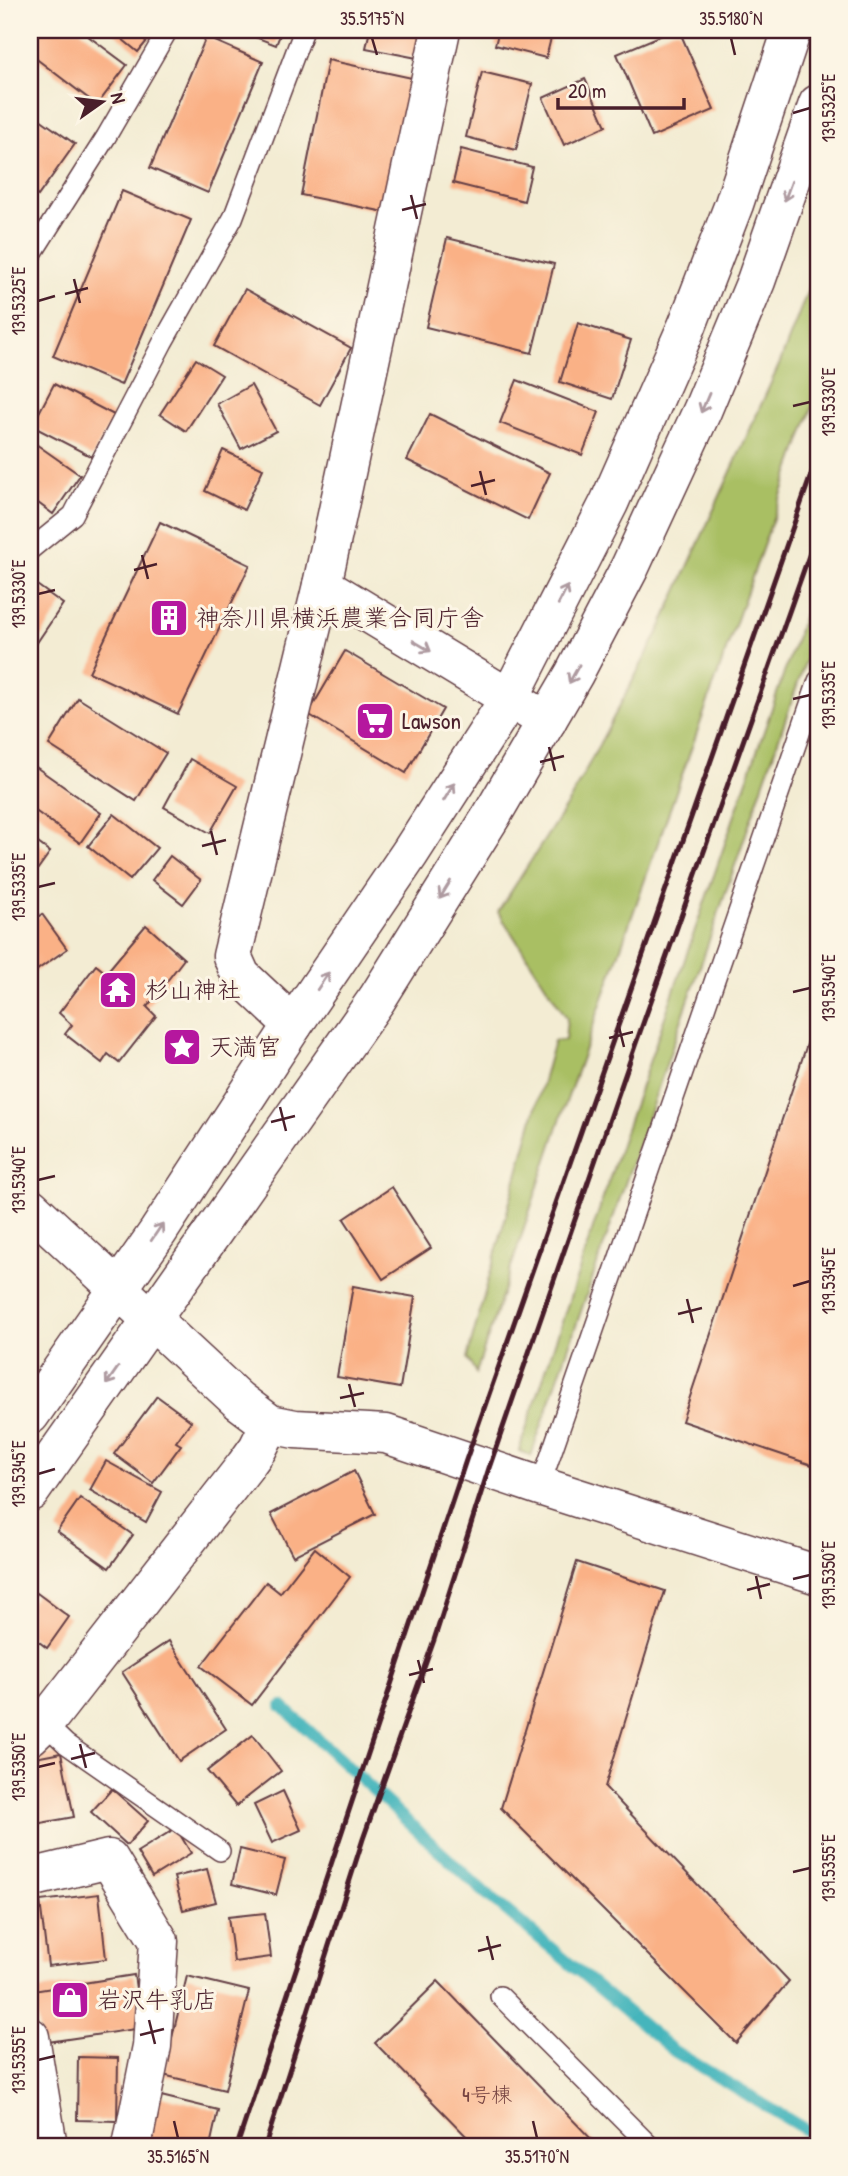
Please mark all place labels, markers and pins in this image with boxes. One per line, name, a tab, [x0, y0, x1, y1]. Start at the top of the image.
building icon: 神奈川県横浜農業合同庁舎	[148, 597, 190, 639]
place label: 神奈川県横浜農業合同庁舎	[196, 601, 484, 633]
supermarket icon: Lawson	[354, 700, 396, 742]
place label: Lawson	[402, 704, 461, 736]
temple icon: 杉山神社	[97, 969, 139, 1011]
place label: 杉山神社	[145, 973, 241, 1005]
place icon: 天満宮	[161, 1026, 203, 1068]
place label: 天満宮	[209, 1030, 281, 1062]
shop icon: 岩沢牛乳店	[49, 1979, 91, 2021]
place label: 岩沢牛乳店	[97, 1983, 217, 2015]

